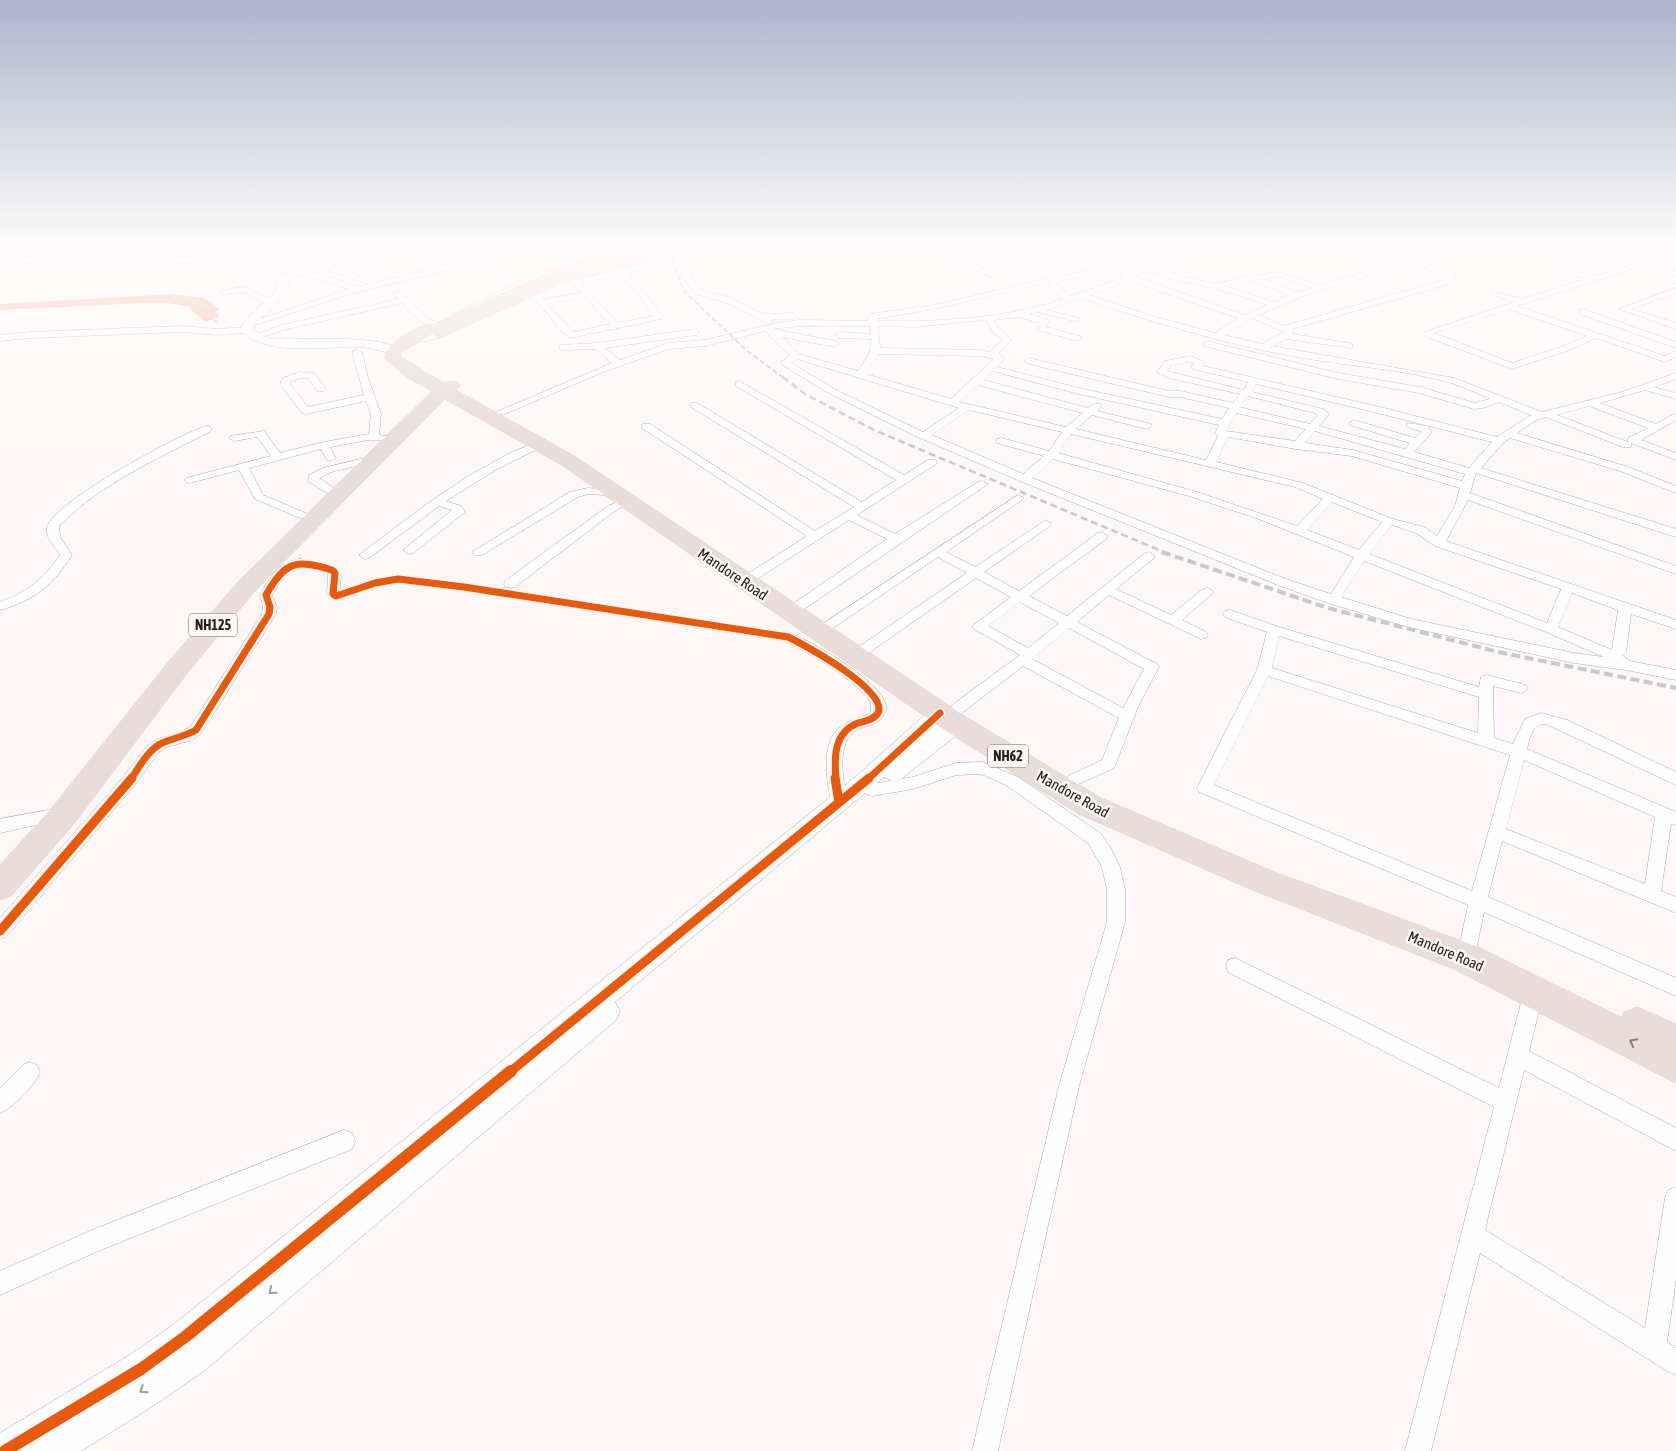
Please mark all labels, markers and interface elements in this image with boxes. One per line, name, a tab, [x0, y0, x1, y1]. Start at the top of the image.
street label: Mandore Road	[695, 544, 771, 604]
road number: NH125	[189, 614, 237, 636]
road number: NH62	[988, 744, 1028, 768]
street label: Mandore Road	[1034, 767, 1112, 821]
street label: Mandore Road	[1406, 927, 1486, 975]
one-way arrow	[1629, 1039, 1638, 1049]
one-way arrow	[268, 1285, 277, 1294]
one-way arrow	[140, 1384, 149, 1393]

